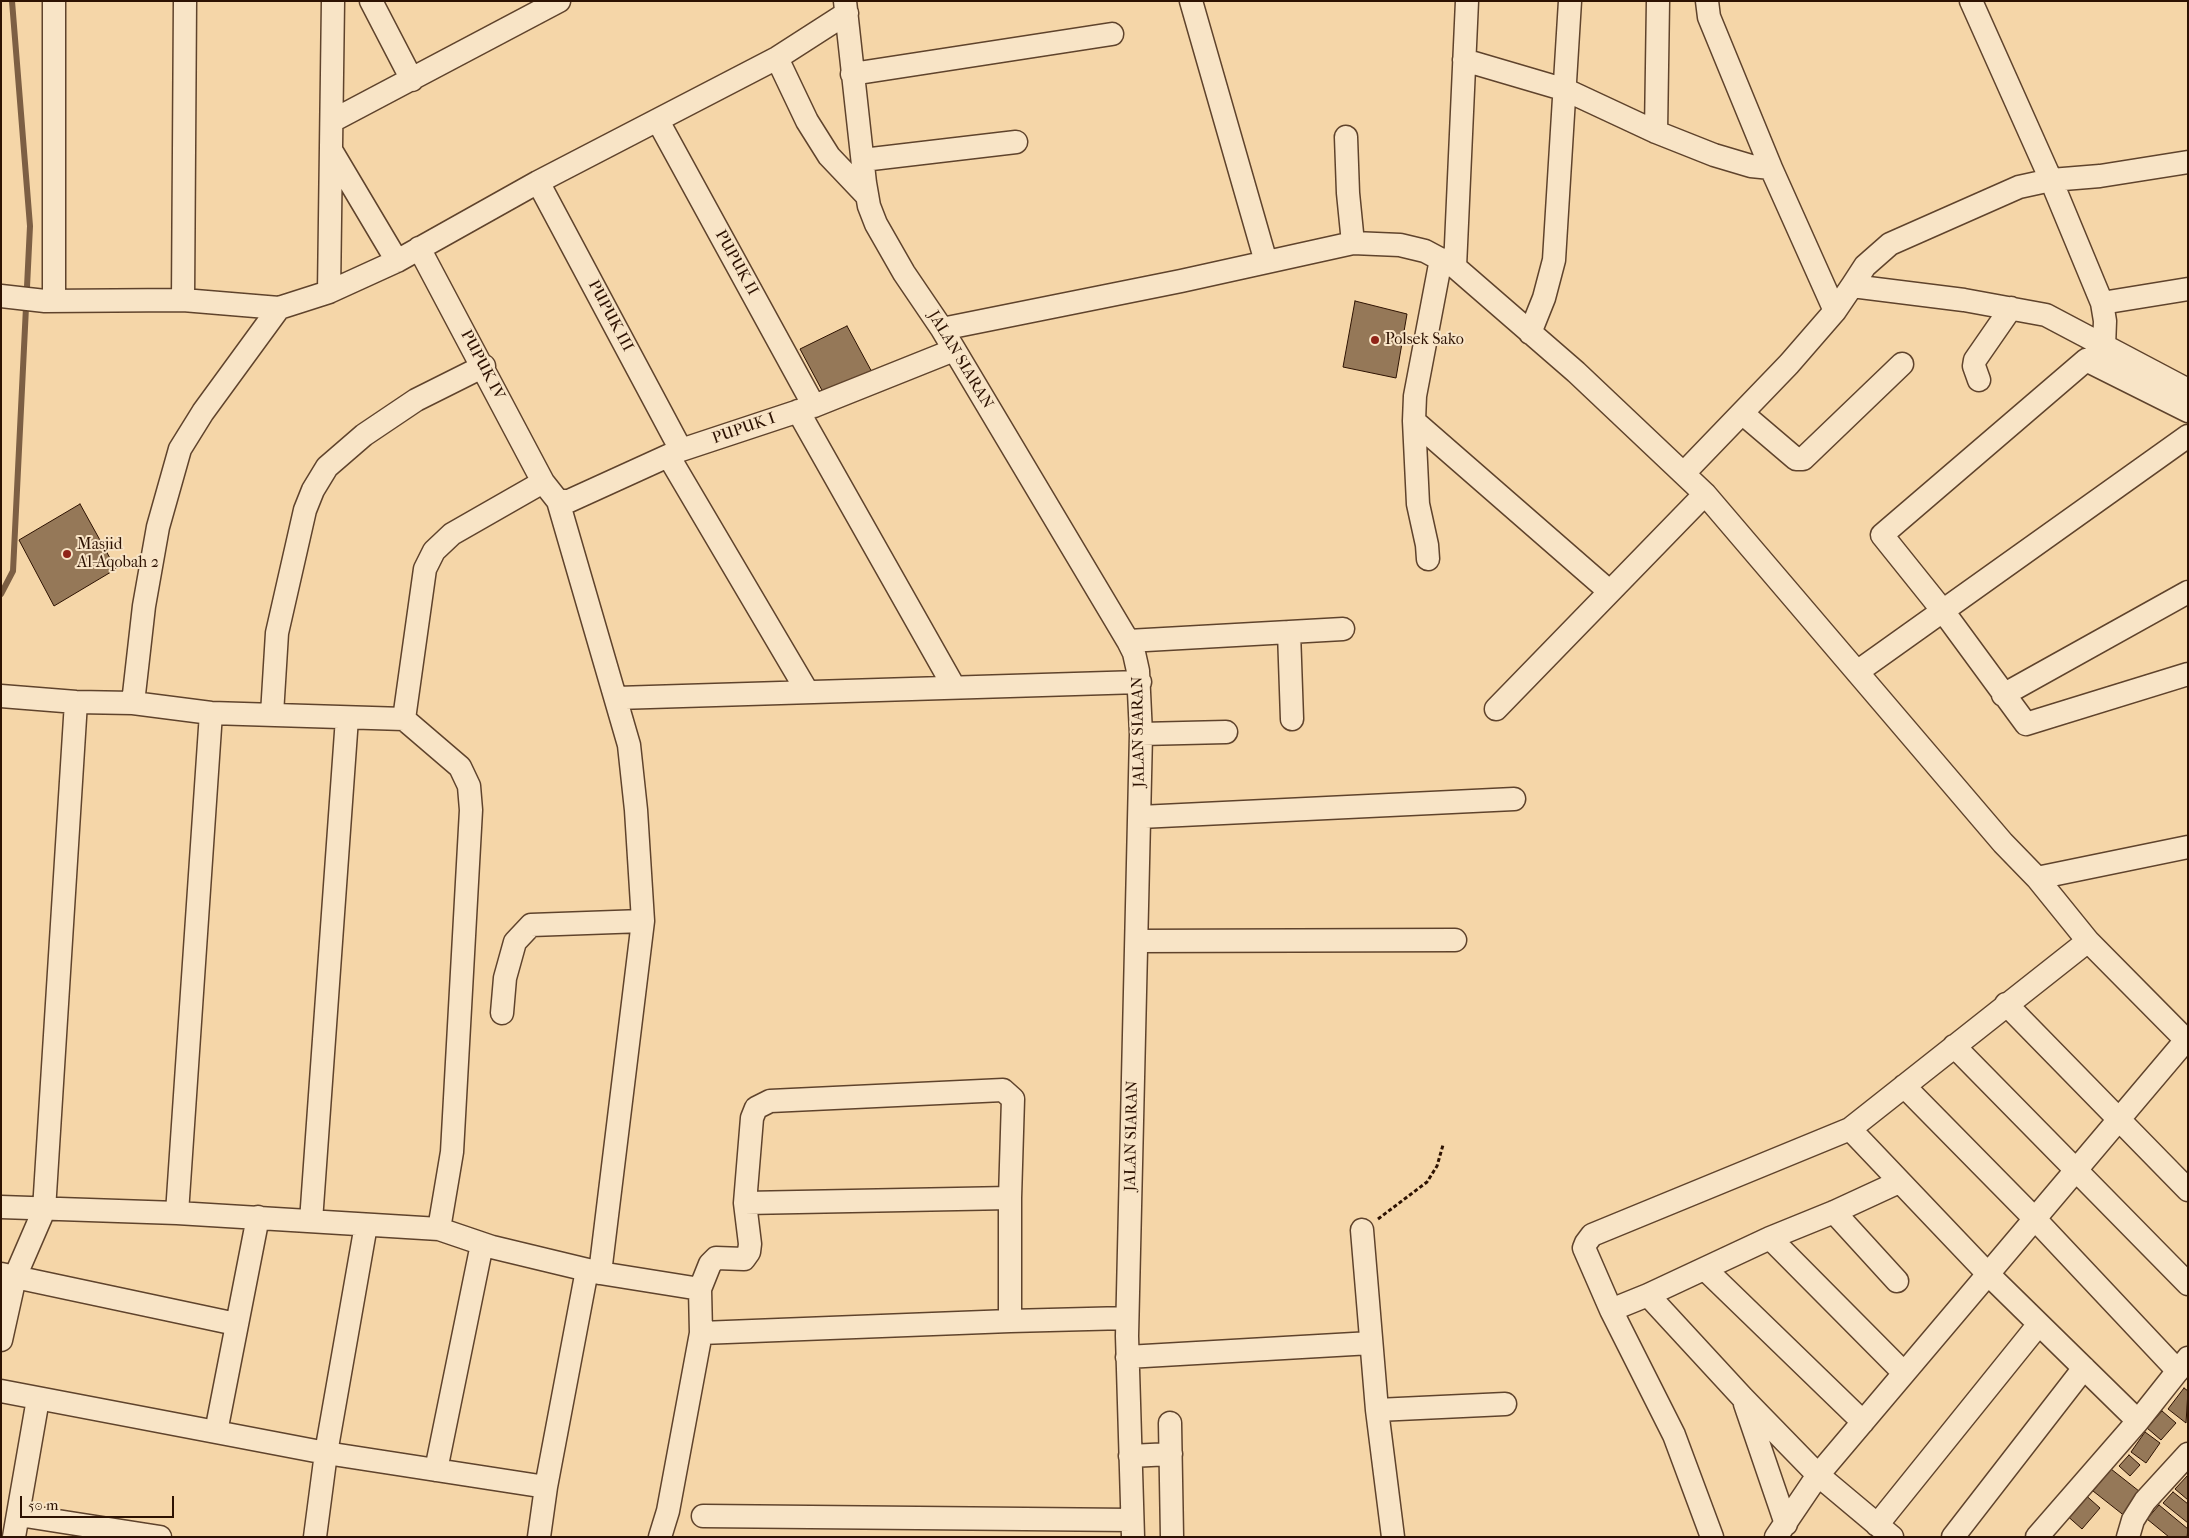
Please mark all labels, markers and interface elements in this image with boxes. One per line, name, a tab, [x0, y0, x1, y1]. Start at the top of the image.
street label: PUPUK II	[710, 227, 762, 299]
street label: PUPUK III	[583, 277, 637, 355]
street label: JALAN SIARAN	[923, 307, 997, 413]
street label: PUPUK IV	[456, 327, 508, 403]
place label: Polsek Sako	[1385, 330, 1464, 350]
marker: Polsek Sako	[1369, 334, 1381, 346]
street label: PUPUK I	[710, 409, 778, 449]
place label: Masjid Al-Aqobah 2	[77, 535, 159, 573]
marker: Masjid Al-Aqobah 2	[61, 548, 73, 560]
street label: JALAN SIARAN	[1128, 676, 1150, 788]
street label: JALAN SIARAN	[1121, 1080, 1143, 1192]
scale bar	[22, 1486, 176, 1518]
text: 50 m	[28, 1496, 58, 1514]

